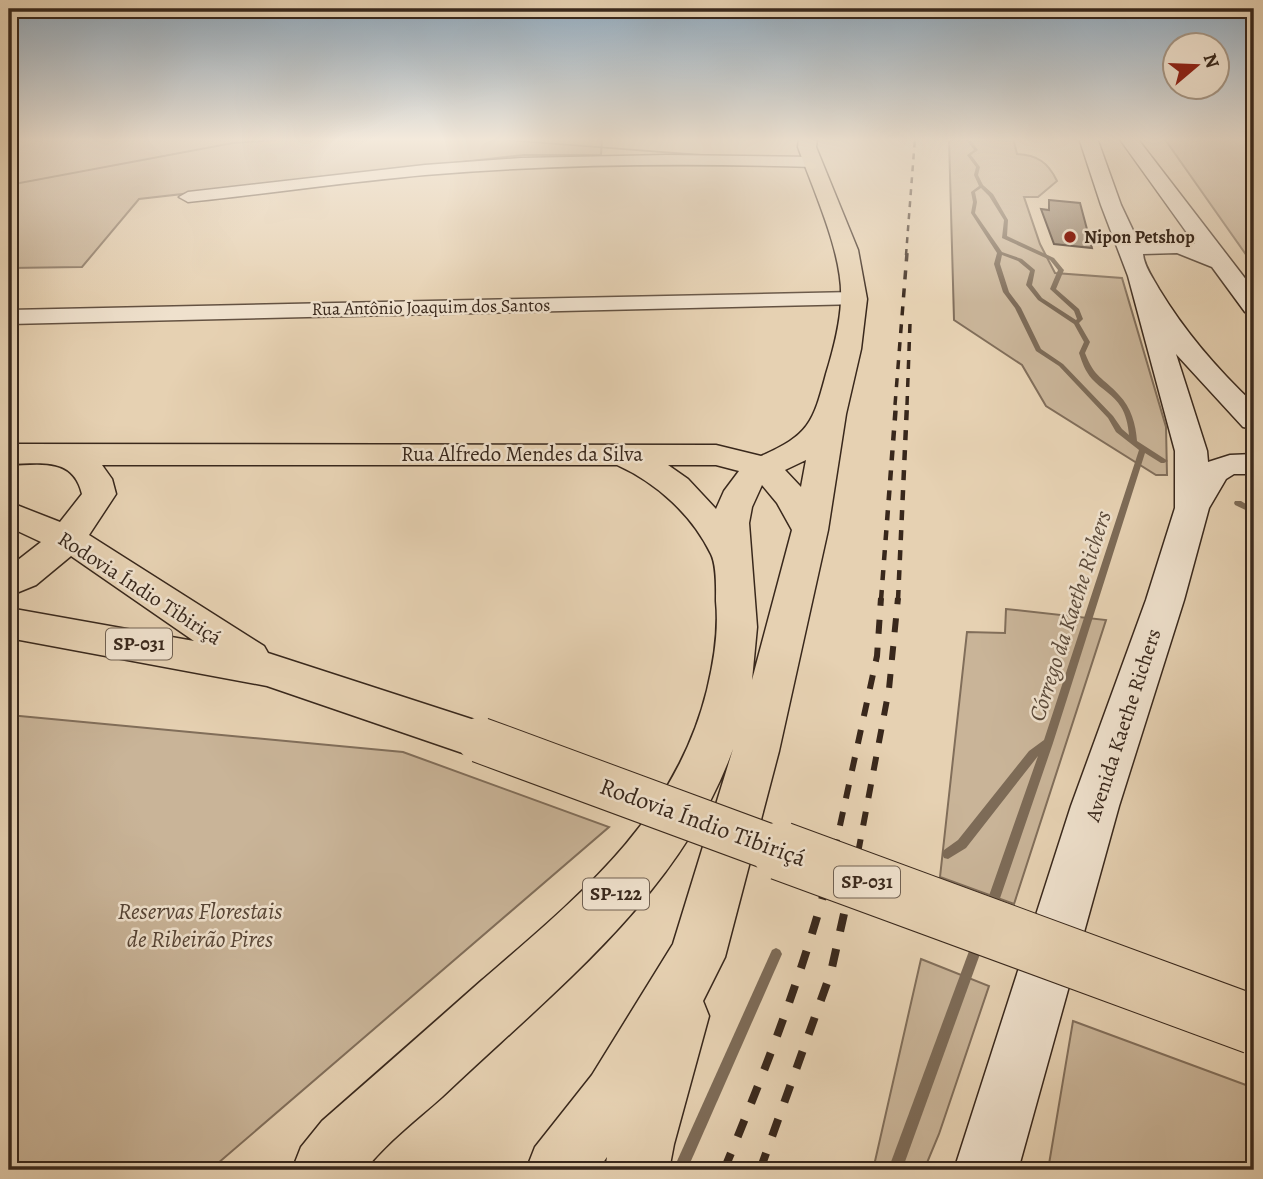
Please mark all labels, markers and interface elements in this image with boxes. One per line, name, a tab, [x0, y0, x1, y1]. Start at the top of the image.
north arrow	[1162, 32, 1232, 102]
text: N	[1197, 50, 1226, 72]
place label: Nipon Petshop	[1084, 225, 1195, 249]
marker: Nipon Petshop	[1062, 229, 1078, 245]
street label: Rua Antônio Joaquim dos Santos	[311, 293, 551, 321]
street label: Rua Alfredo Mendes da Silva	[401, 440, 643, 468]
water label: Córrego da Kaethe Richers	[1021, 507, 1119, 725]
street label: Rodovia Índio Tibiriçá	[53, 525, 227, 652]
street label: Avenida Kaethe Richers	[1078, 625, 1167, 826]
road number: SP-031	[106, 628, 172, 660]
street label: Rodovia Índio Tibiriçá	[596, 770, 811, 874]
road number: SP-031	[834, 866, 900, 898]
road number: SP-122	[583, 878, 649, 909]
park label: Reservas Florestais de Ribeirão Pires	[118, 895, 282, 955]

